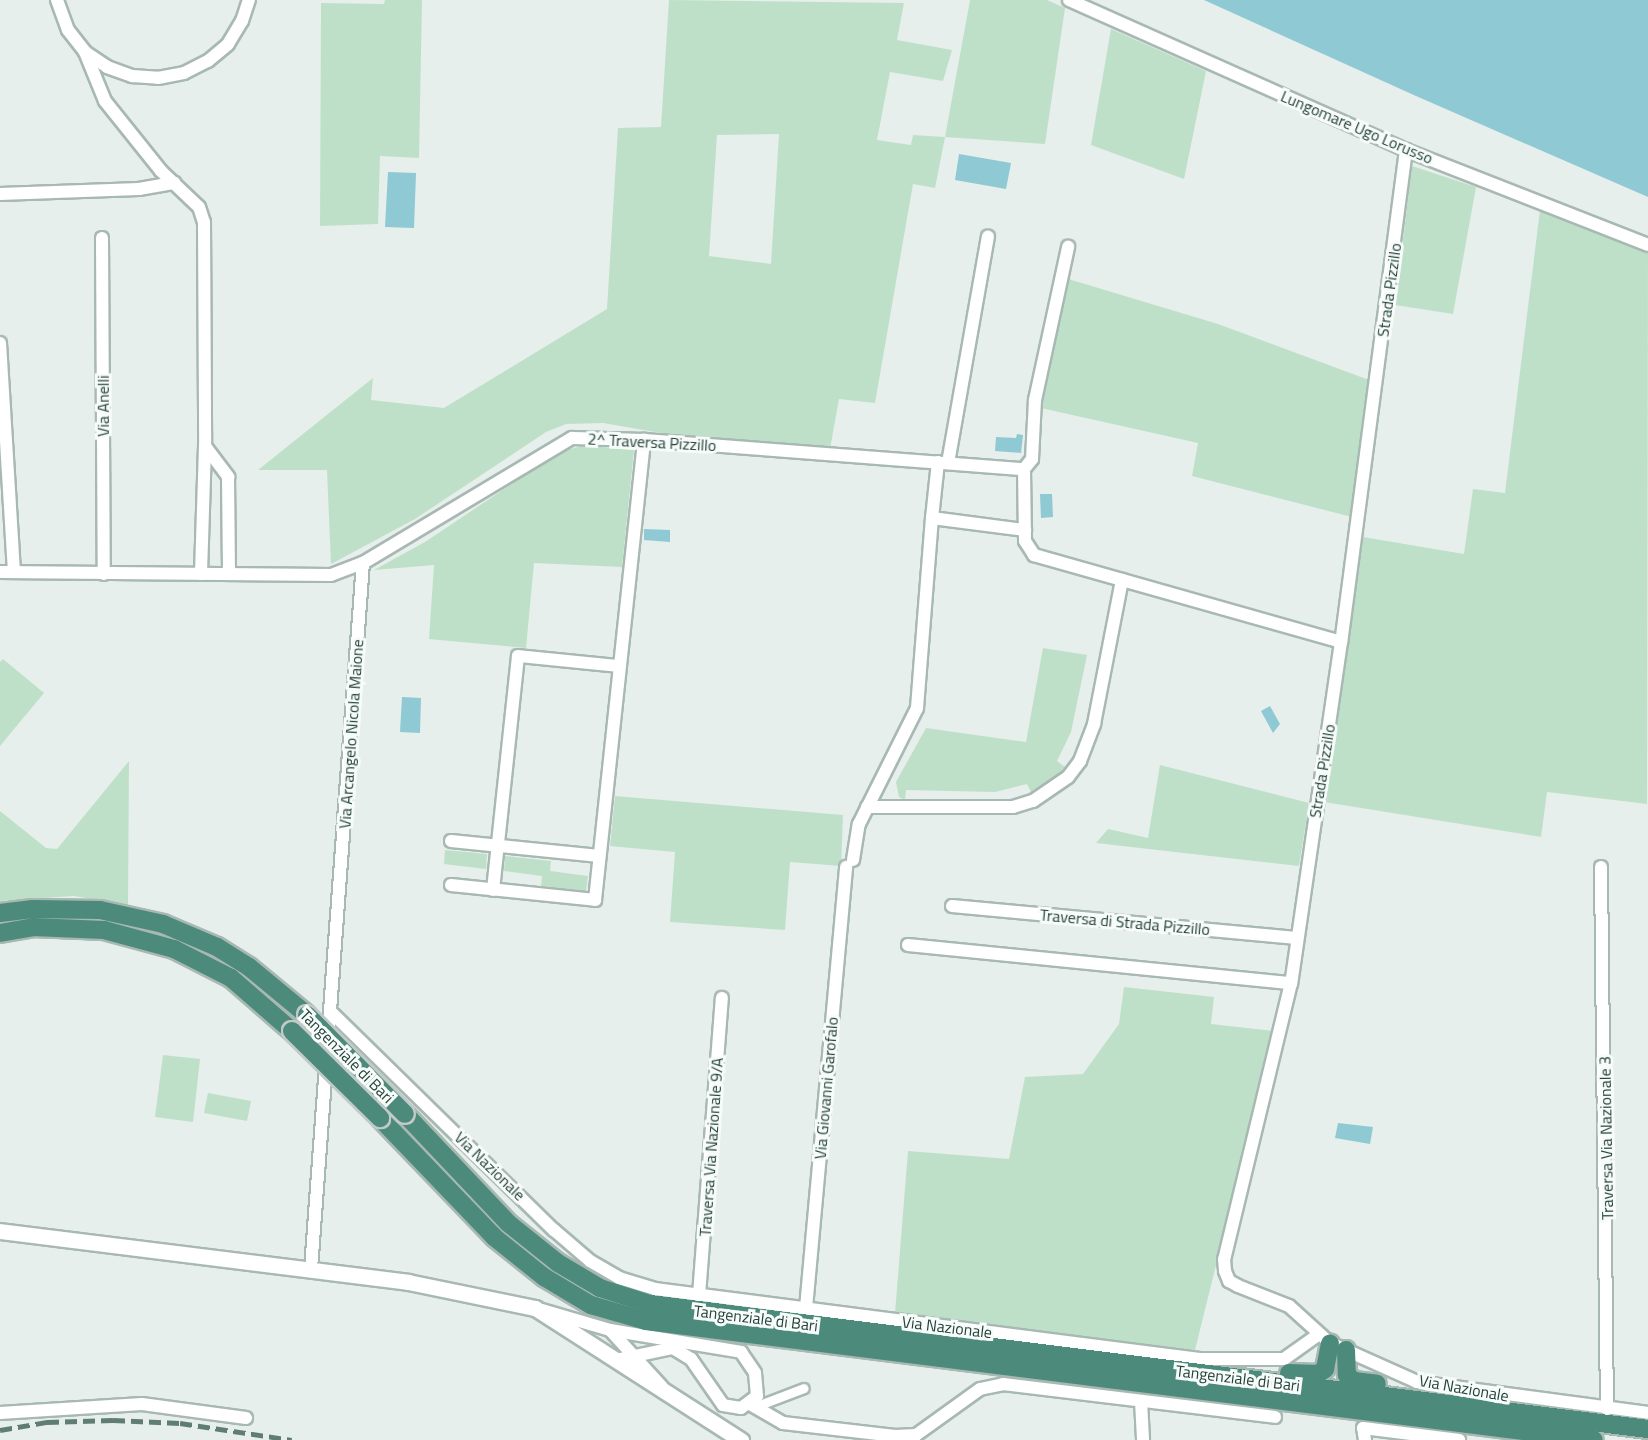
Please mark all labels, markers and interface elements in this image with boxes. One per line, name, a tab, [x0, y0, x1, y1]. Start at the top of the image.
street label: Lungomare Ugo Lorusso	[1278, 86, 1436, 168]
street label: Strada Pizzillo	[1373, 242, 1405, 338]
street label: Via Anelli	[93, 375, 113, 437]
street label: 2^ Traversa Pizzillo	[587, 429, 717, 455]
street label: Via Arcangelo Nicola Maione	[335, 639, 367, 829]
street label: Strada Pizzillo	[1305, 723, 1339, 819]
street label: Traversa di Strada Pizzillo	[1039, 905, 1211, 939]
street label: Tangenziale di Bari	[296, 1005, 398, 1107]
street label: Via Giovanni Garofalo	[810, 1016, 842, 1160]
street label: Traversa Via Nazionale 3	[1595, 1056, 1617, 1220]
street label: Traversa Via Nazionale 9/A	[695, 1057, 727, 1237]
street label: Via Nazionale	[451, 1128, 529, 1204]
street label: Tangenziale di Bari	[693, 1301, 819, 1335]
street label: Via Nazionale	[901, 1312, 993, 1342]
street label: Tangenziale di Bari	[1175, 1361, 1301, 1395]
street label: Via Nazionale	[1418, 1371, 1510, 1405]

